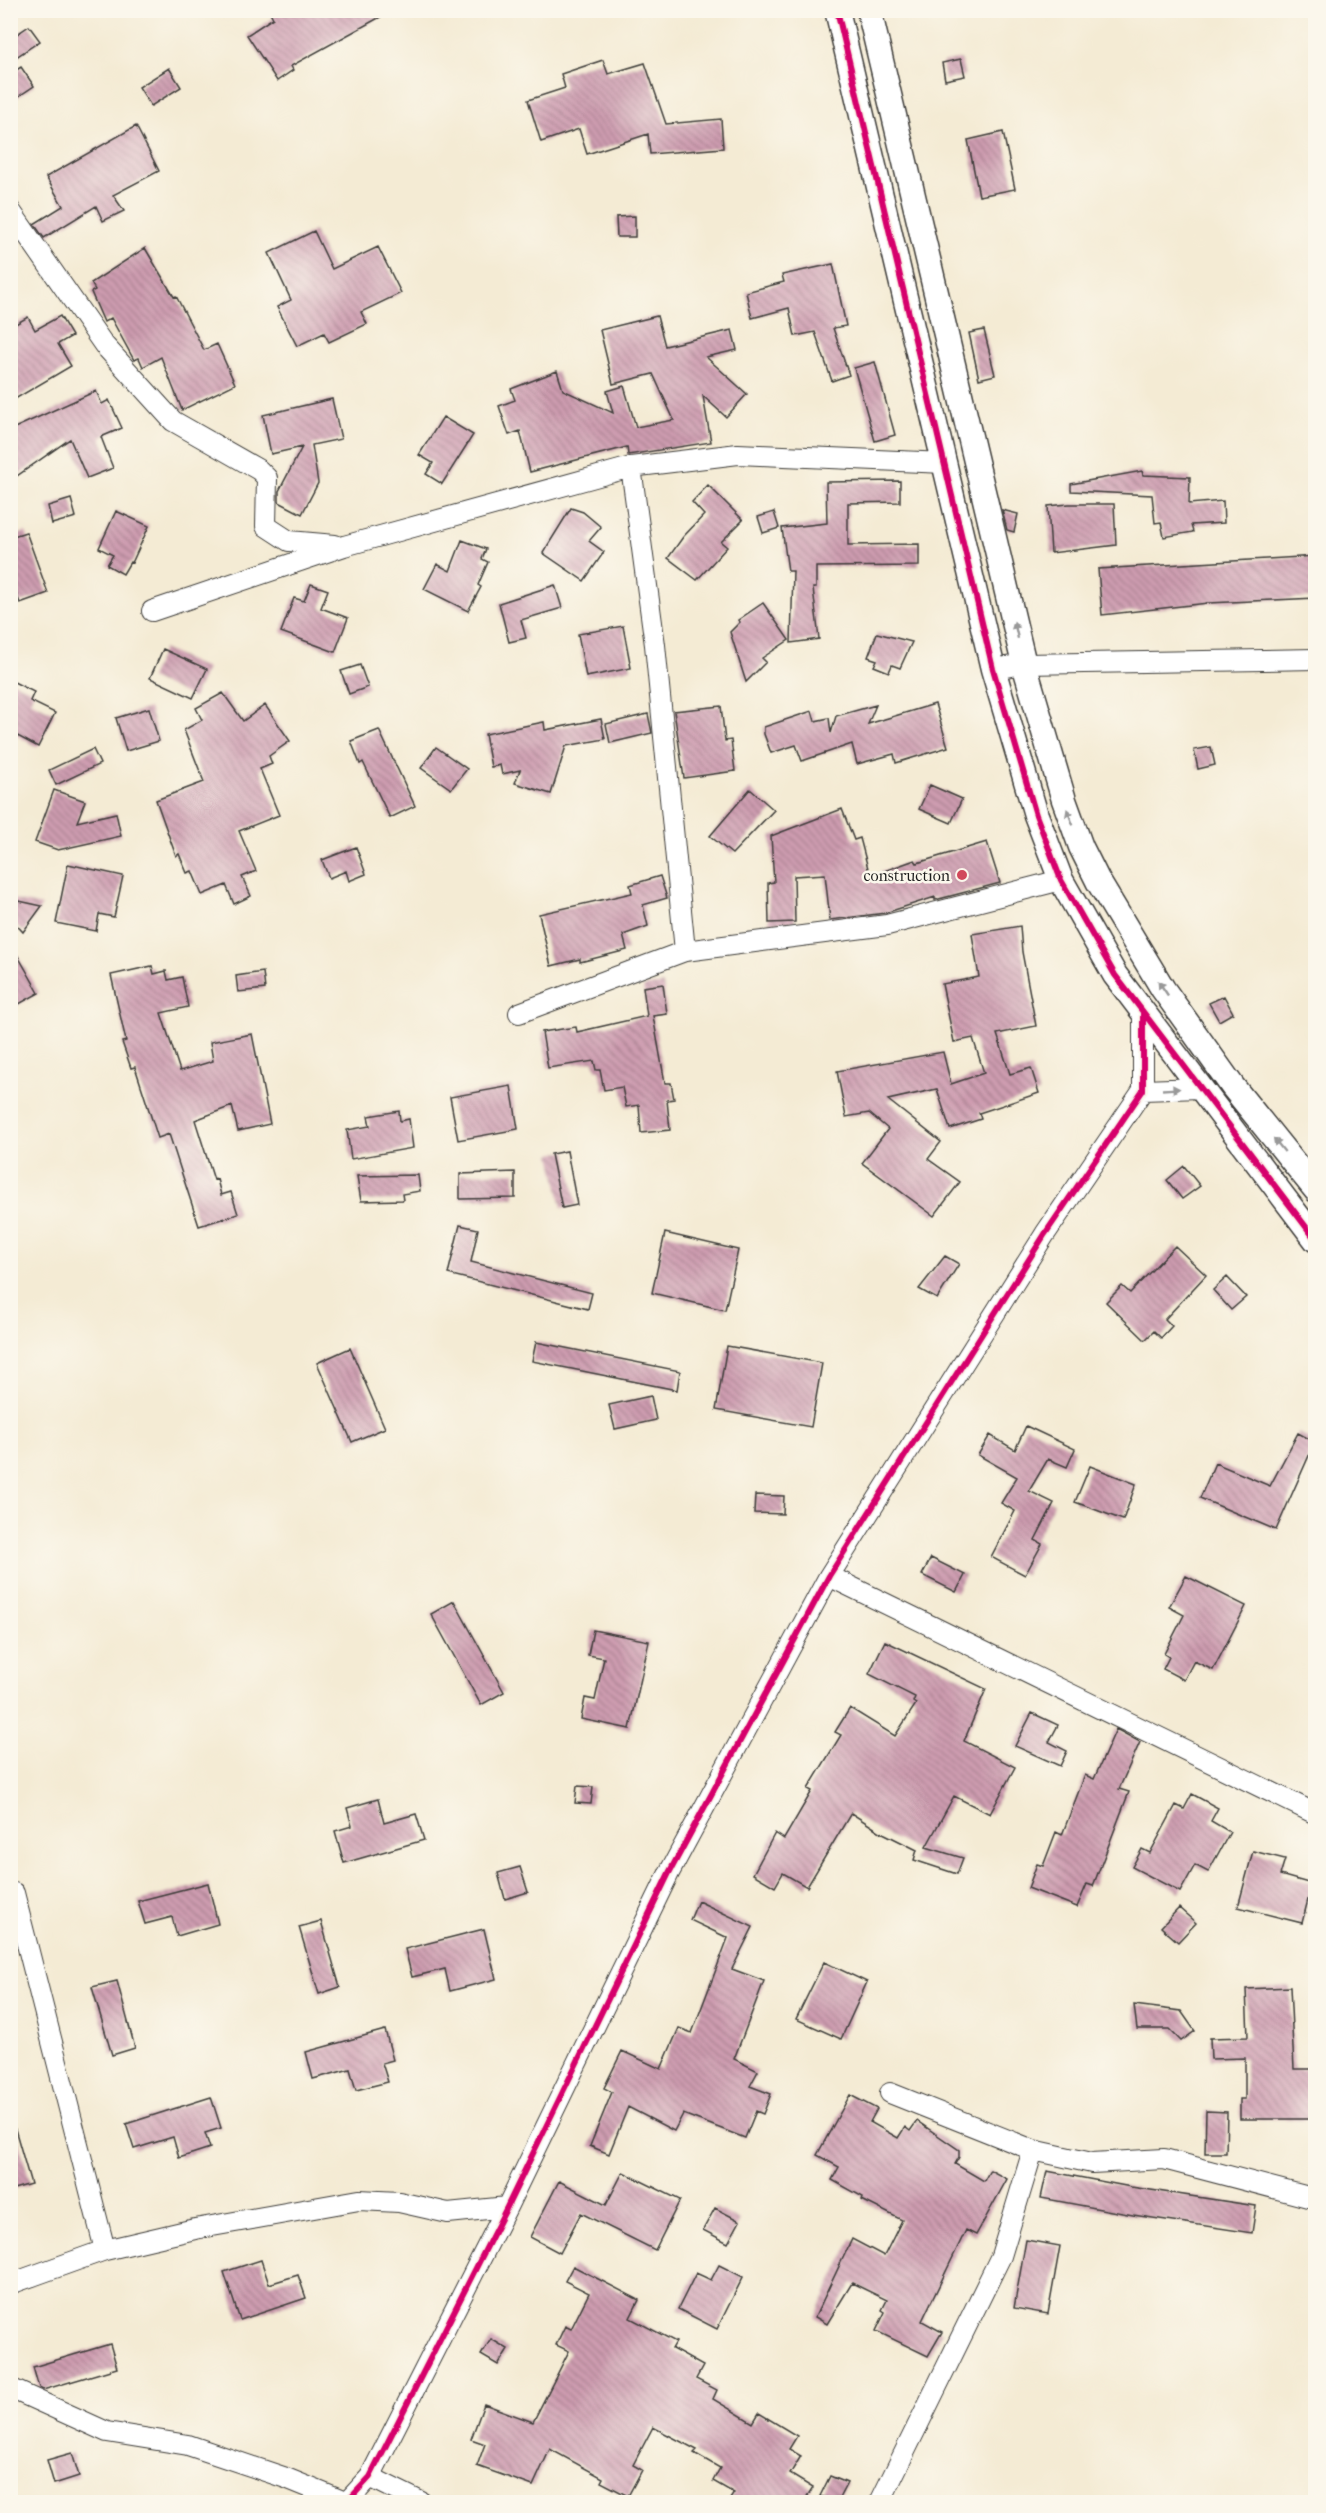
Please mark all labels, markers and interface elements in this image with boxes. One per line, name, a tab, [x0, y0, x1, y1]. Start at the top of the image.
one-way arrow	[1011, 620, 1020, 639]
one-way arrow	[1065, 808, 1074, 826]
place label: construction	[864, 866, 951, 885]
marker: construction	[955, 868, 969, 882]
one-way arrow	[1158, 980, 1169, 996]
one-way arrow	[1162, 1085, 1181, 1094]
one-way arrow	[1272, 1137, 1285, 1153]

